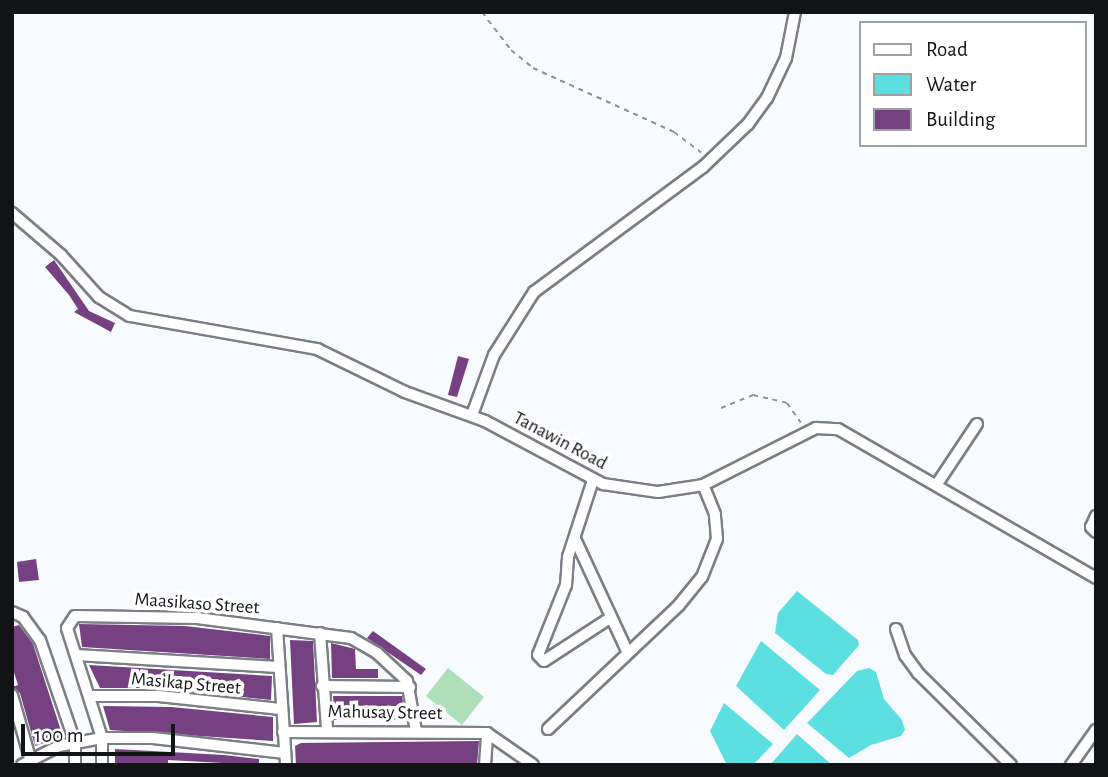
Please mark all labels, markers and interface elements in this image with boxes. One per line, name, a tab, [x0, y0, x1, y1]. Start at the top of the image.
legend	[860, 21, 1087, 147]
text: Road	[926, 39, 968, 60]
text: Water	[926, 74, 976, 95]
text: Building	[926, 109, 995, 130]
street label: Tanawin Road	[509, 407, 611, 475]
street label: Maasikaso Street	[134, 588, 260, 620]
street label: Masikap Street	[130, 668, 242, 700]
street label: Mahusay Street	[327, 701, 443, 725]
scale bar	[24, 710, 178, 754]
text: 100 m	[34, 725, 84, 746]

